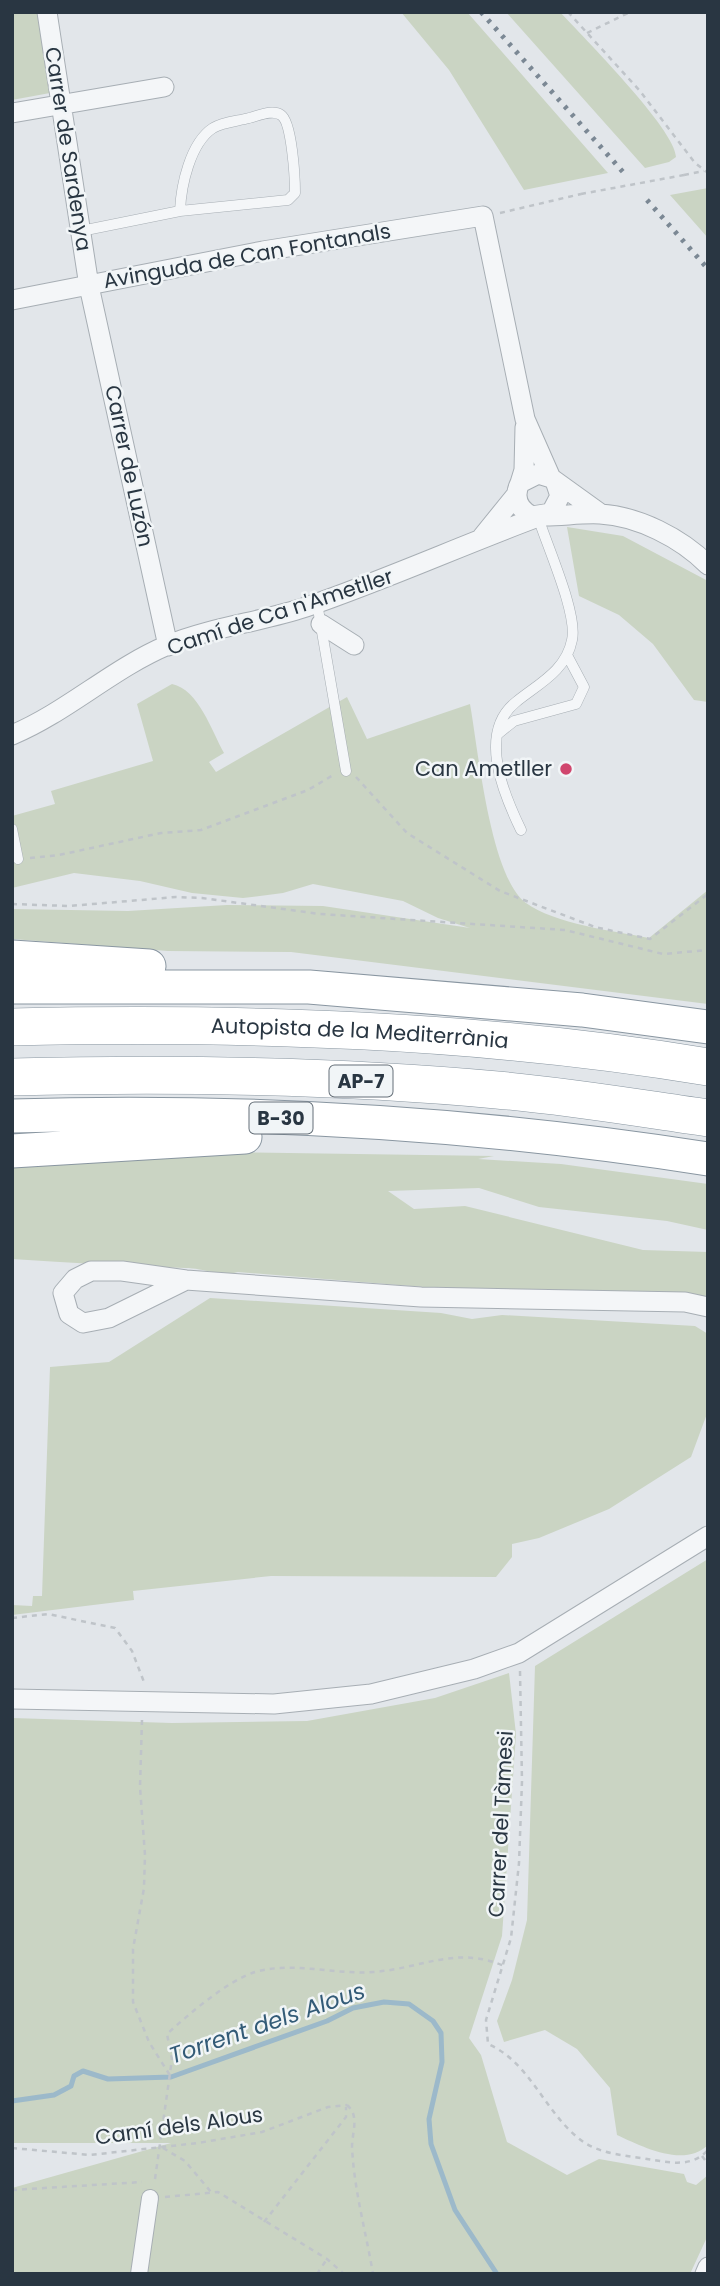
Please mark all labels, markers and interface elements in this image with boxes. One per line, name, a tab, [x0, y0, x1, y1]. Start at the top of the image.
street label: Carrer de Sardenya	[38, 45, 99, 253]
street label: Avinguda de Can Fontanals	[101, 216, 393, 295]
street label: Carrer de Luzón	[98, 383, 161, 549]
street label: Camí de Ca n'Ametller	[163, 561, 397, 662]
place label: Can Ametller	[415, 754, 552, 783]
marker: Can Ametller	[558, 761, 574, 777]
street label: Autopista de la Mediterrània	[211, 1011, 510, 1055]
road number: AP-7	[330, 1065, 392, 1096]
road number: B-30	[250, 1102, 312, 1134]
street label: Carrer del Tàmesi	[481, 1730, 520, 1918]
water label: Torrent dels Alous	[165, 1974, 369, 2072]
street label: Camí dels Alous	[93, 2099, 265, 2152]

